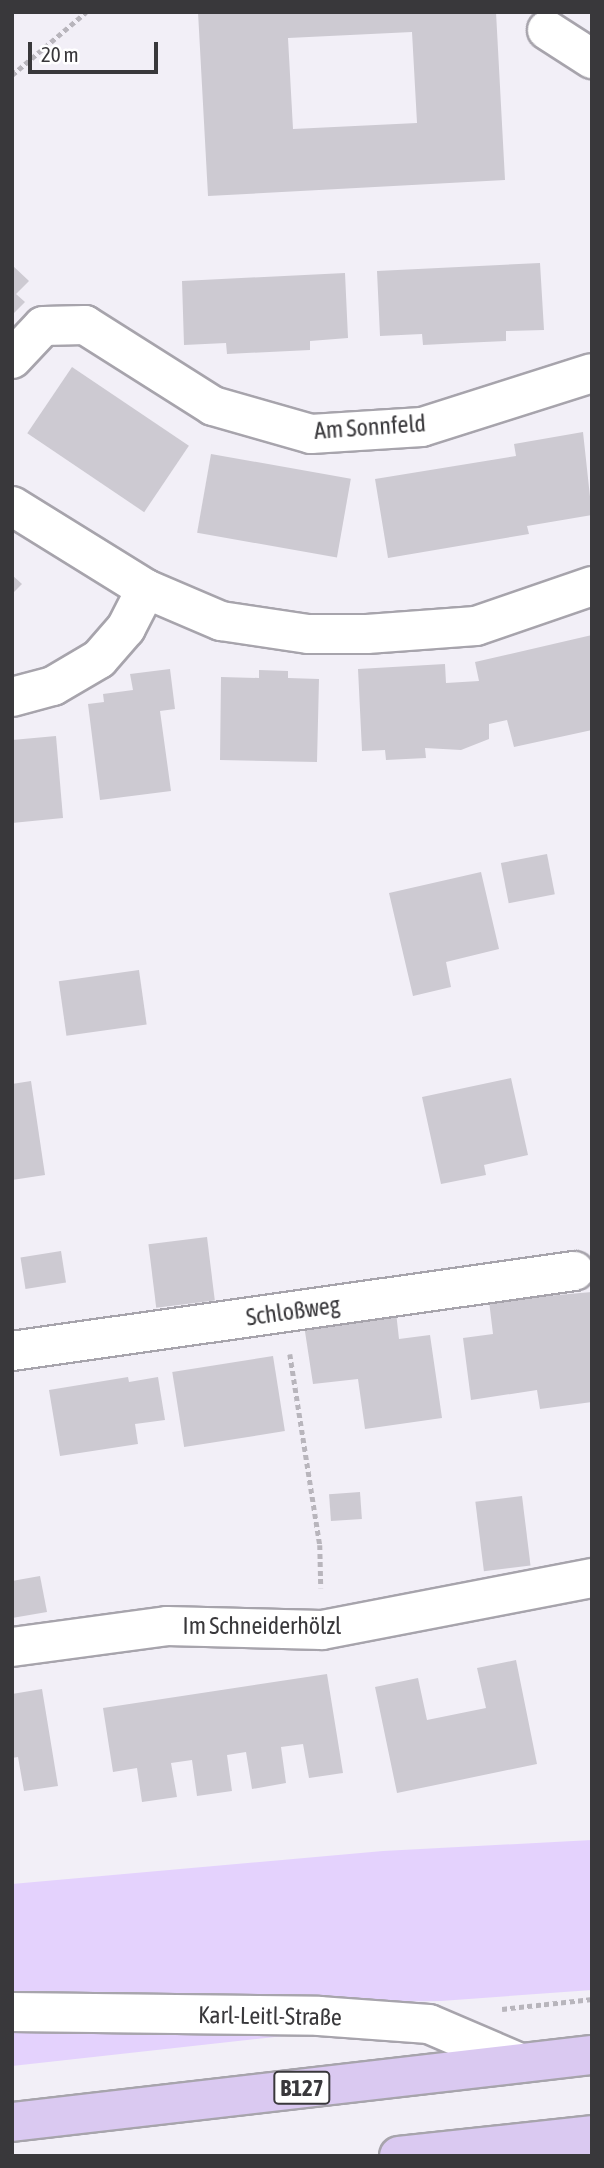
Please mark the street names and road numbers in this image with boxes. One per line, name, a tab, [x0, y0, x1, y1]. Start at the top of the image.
street label: Am Sonnfeld	[313, 409, 427, 445]
street label: Schloßweg	[244, 1290, 342, 1332]
street label: Im Schneiderhölzl	[183, 1612, 341, 1640]
street label: Karl-Leitl-Straße	[198, 2000, 342, 2032]
road number: B127	[272, 2068, 332, 2108]

